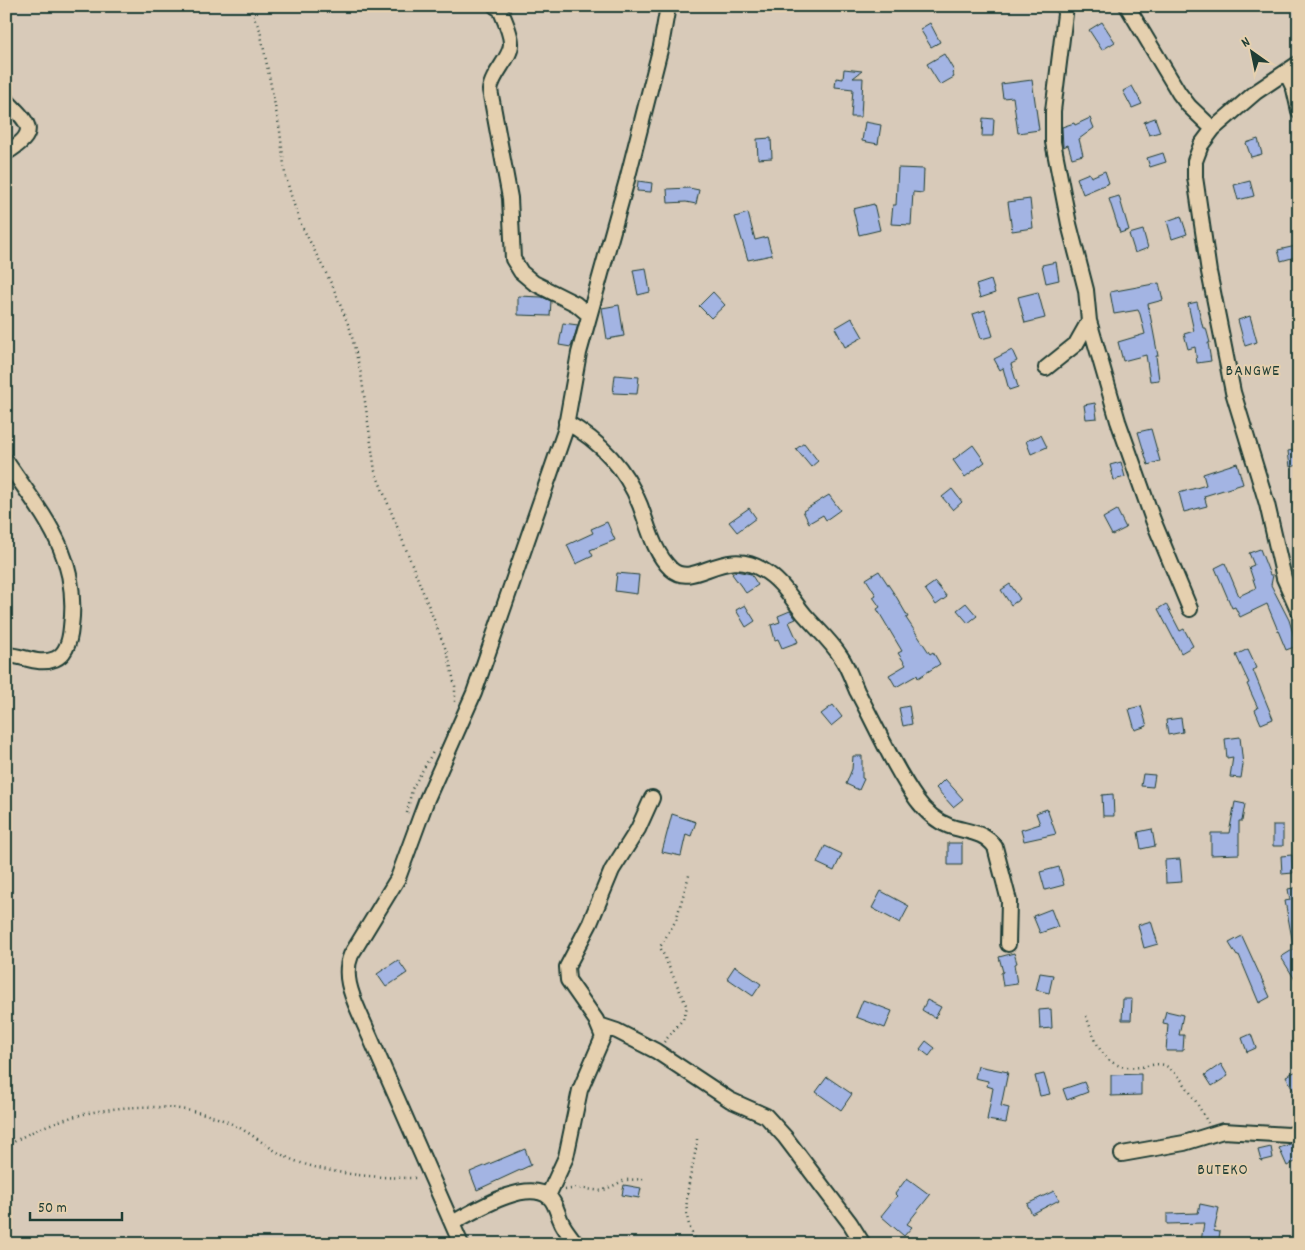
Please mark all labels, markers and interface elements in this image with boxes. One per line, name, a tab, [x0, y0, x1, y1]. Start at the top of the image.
north arrow	[1228, 28, 1278, 78]
text: N	[1238, 32, 1254, 53]
district label: BANGWE	[1226, 360, 1280, 383]
district label: BUTEKO	[1197, 1159, 1249, 1182]
scale bar	[30, 1190, 122, 1222]
text: 50 m	[38, 1198, 67, 1220]

